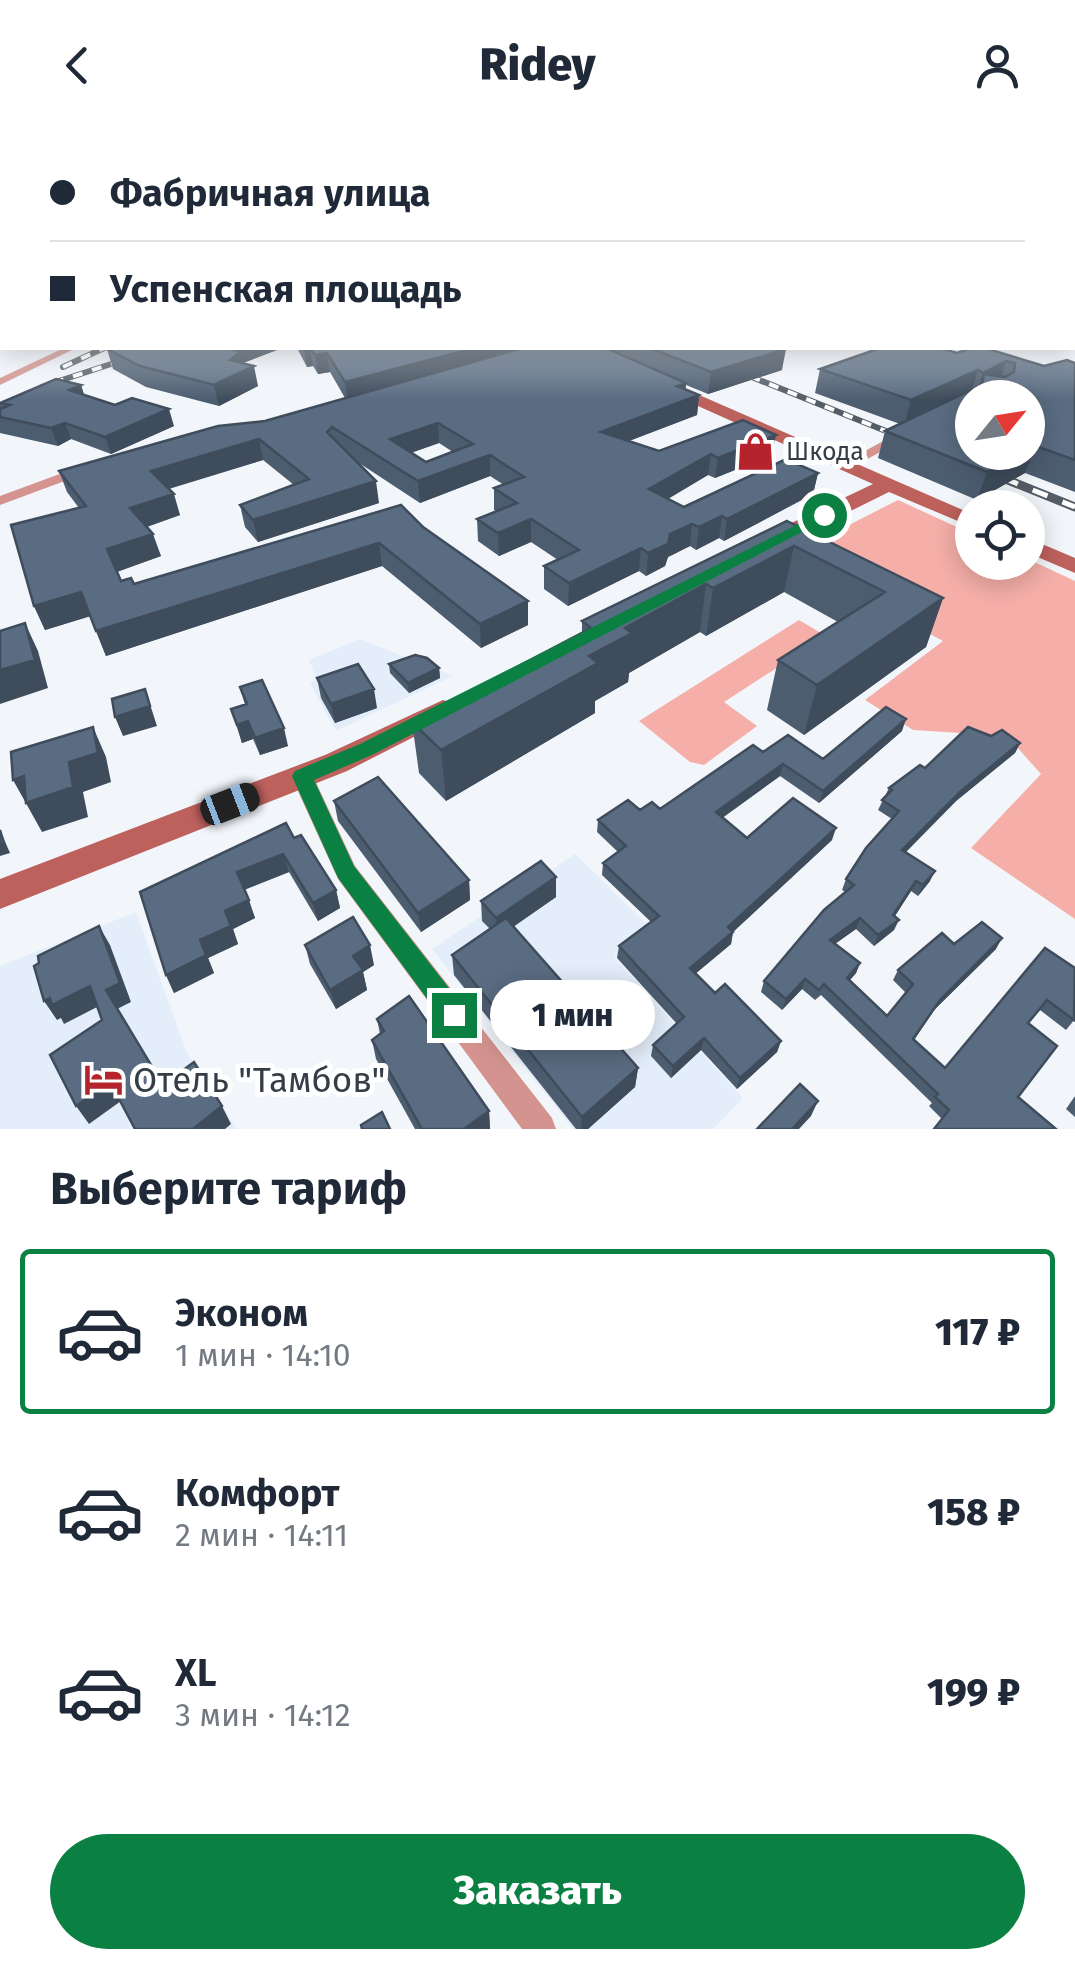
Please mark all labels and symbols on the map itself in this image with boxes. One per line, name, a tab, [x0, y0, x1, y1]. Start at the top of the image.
north arrow	[955, 380, 1045, 470]
shop icon: Шкода	[735, 430, 777, 472]
place label: Шкода	[786, 437, 864, 467]
route start	[802, 493, 847, 538]
car	[197, 779, 263, 829]
callout: 1 мин	[489, 980, 654, 1050]
route end	[432, 993, 477, 1038]
hotel icon: Отель "Тамбов"	[82, 1059, 124, 1101]
place label: Отель "Тамбов"	[133, 1059, 385, 1101]

